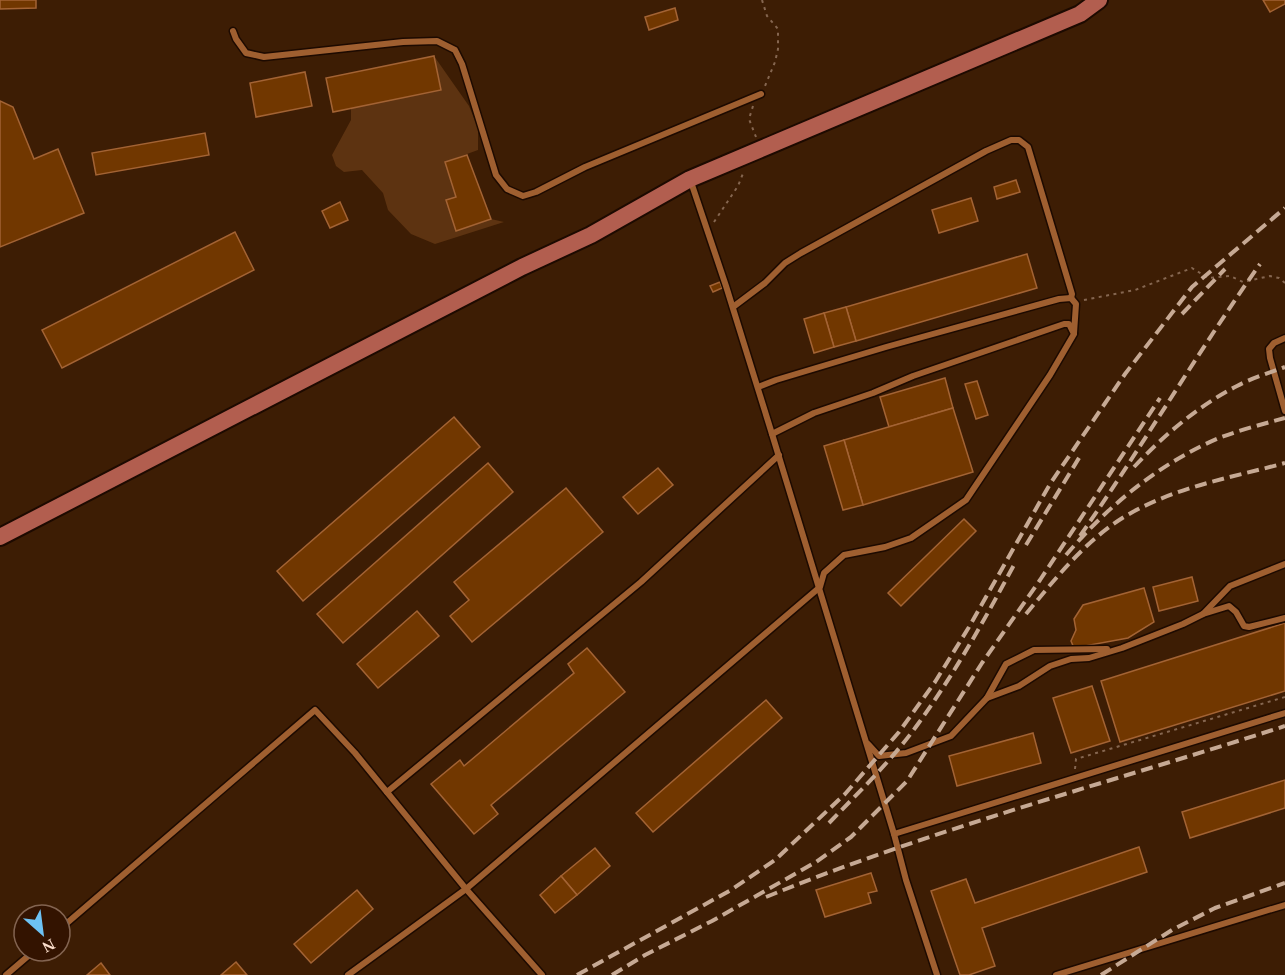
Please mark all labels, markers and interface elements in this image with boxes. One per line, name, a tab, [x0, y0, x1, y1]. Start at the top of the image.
north arrow	[12, 903, 72, 963]
text: N	[39, 936, 58, 956]

